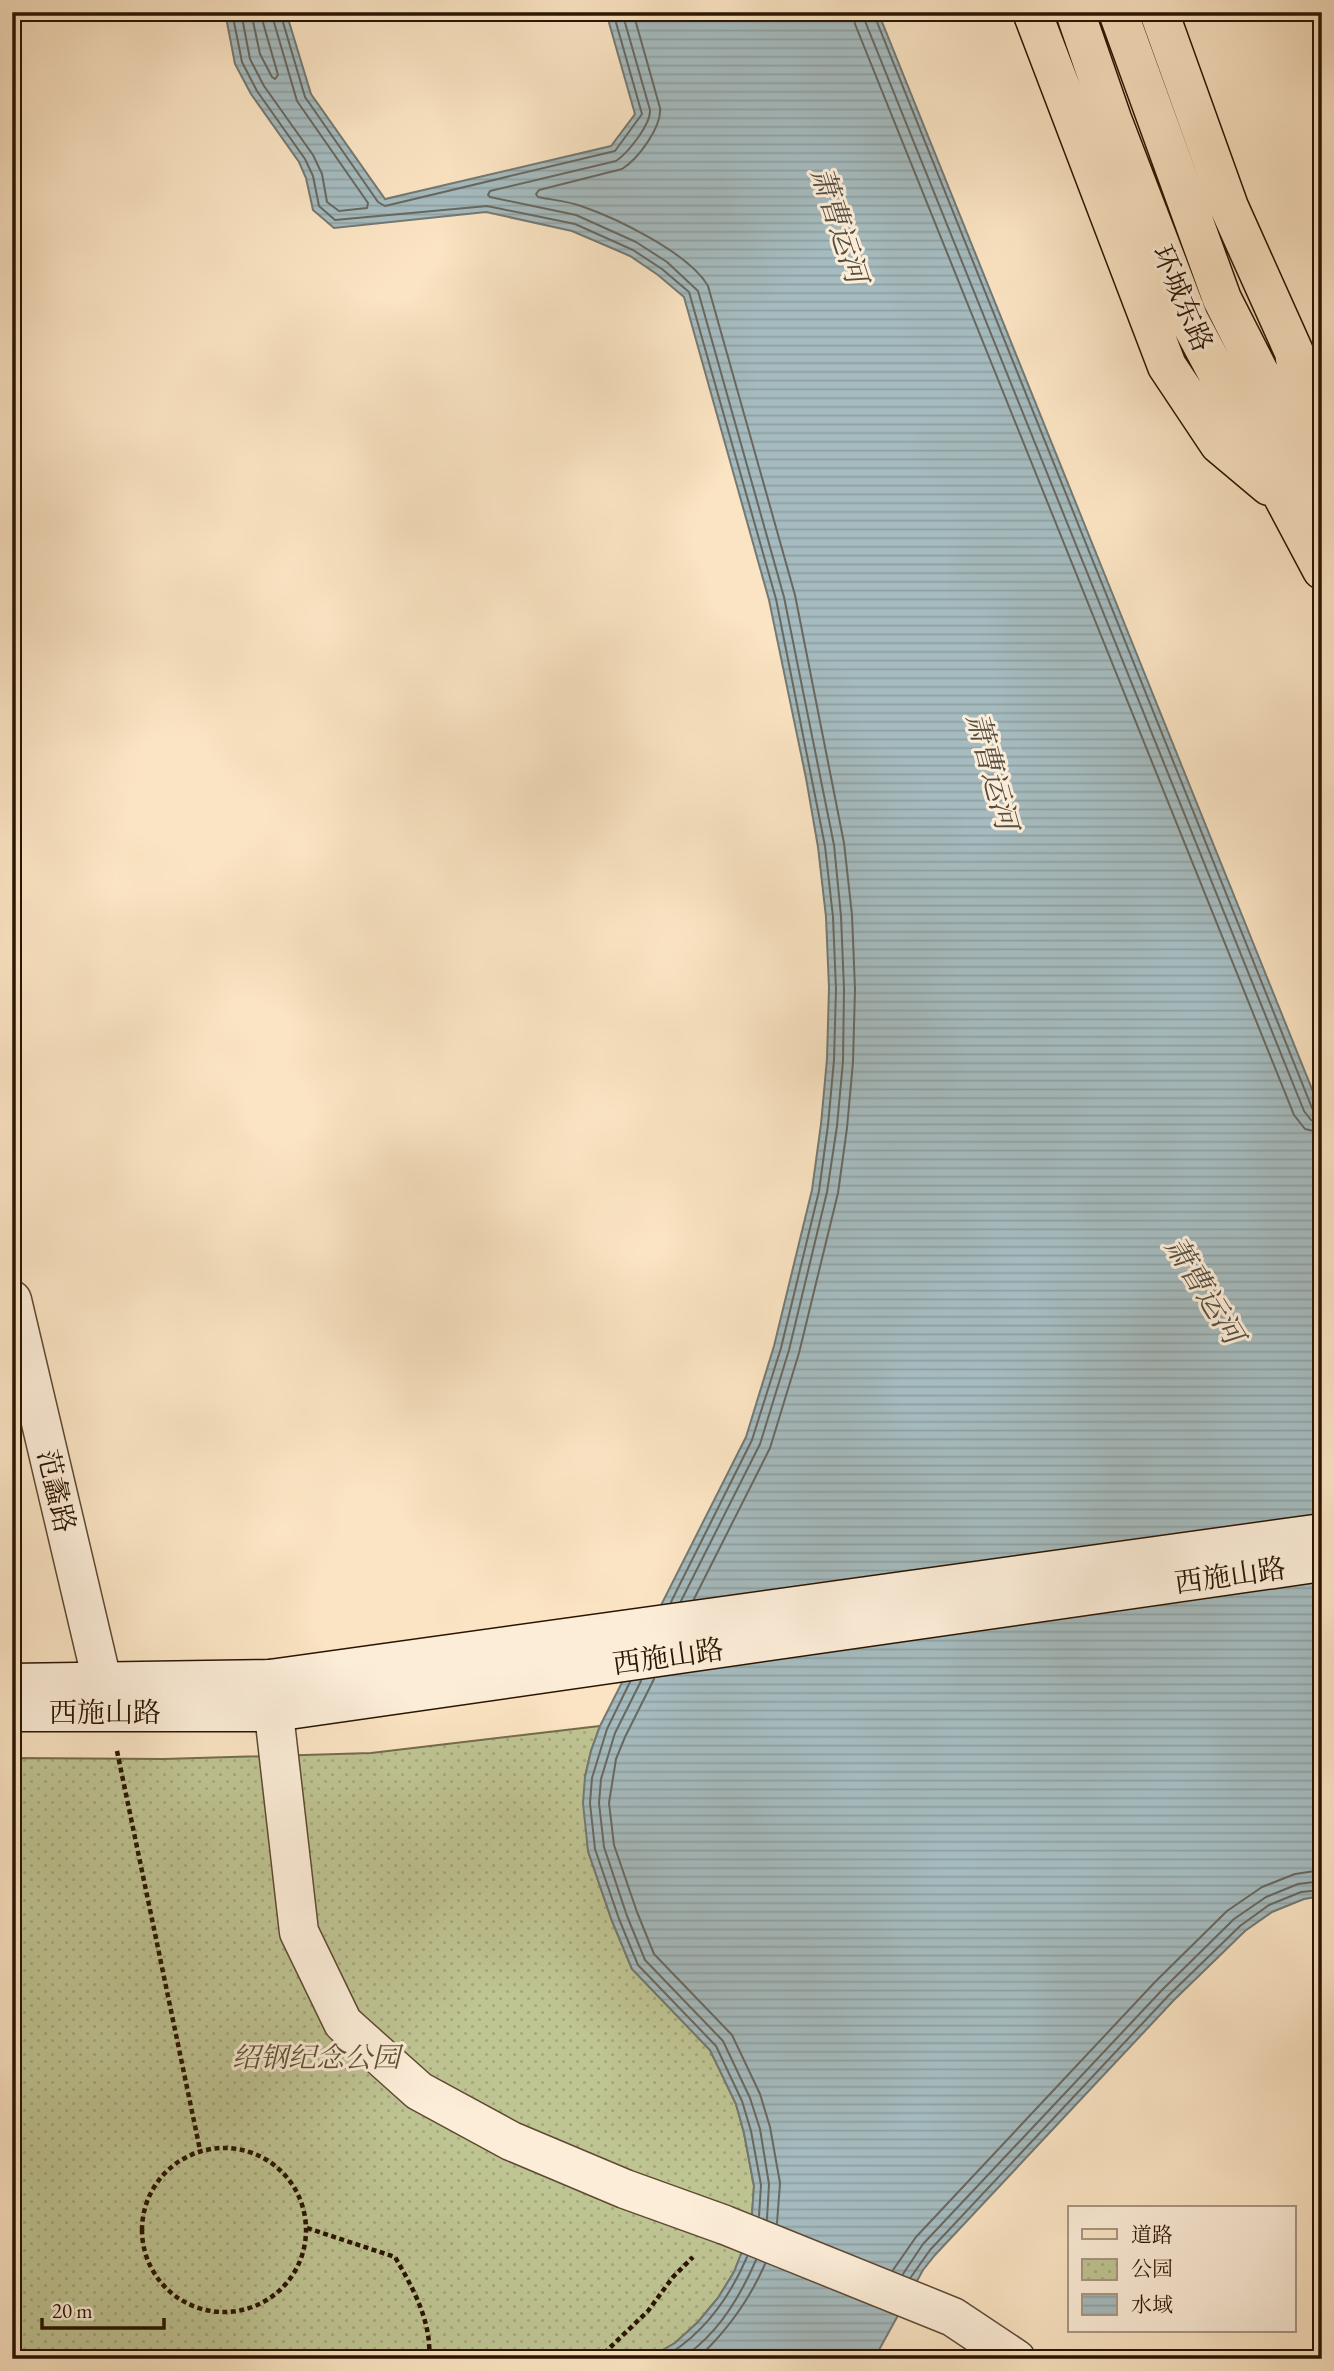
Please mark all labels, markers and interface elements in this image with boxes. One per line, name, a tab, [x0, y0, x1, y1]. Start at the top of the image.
water label: 萧曹运河	[802, 162, 878, 293]
street label: 环城东路	[1145, 239, 1221, 357]
water label: 萧曹运河	[958, 708, 1028, 839]
water label: 萧曹运河	[1156, 1229, 1255, 1355]
street label: 范蠡路	[30, 1446, 84, 1536]
street label: 西施山路	[1172, 1549, 1288, 1601]
street label: 西施山路	[610, 1630, 726, 1682]
street label: 西施山路	[49, 1694, 161, 1730]
park label: 绍钢纪念公园	[232, 2039, 404, 2075]
legend	[1068, 2206, 1296, 2332]
text: 道路	[1131, 2221, 1173, 2248]
text: 公园	[1131, 2255, 1173, 2282]
scale bar	[42, 2287, 164, 2331]
text: 水域	[1131, 2291, 1173, 2318]
text: 20 m	[52, 2297, 93, 2324]

